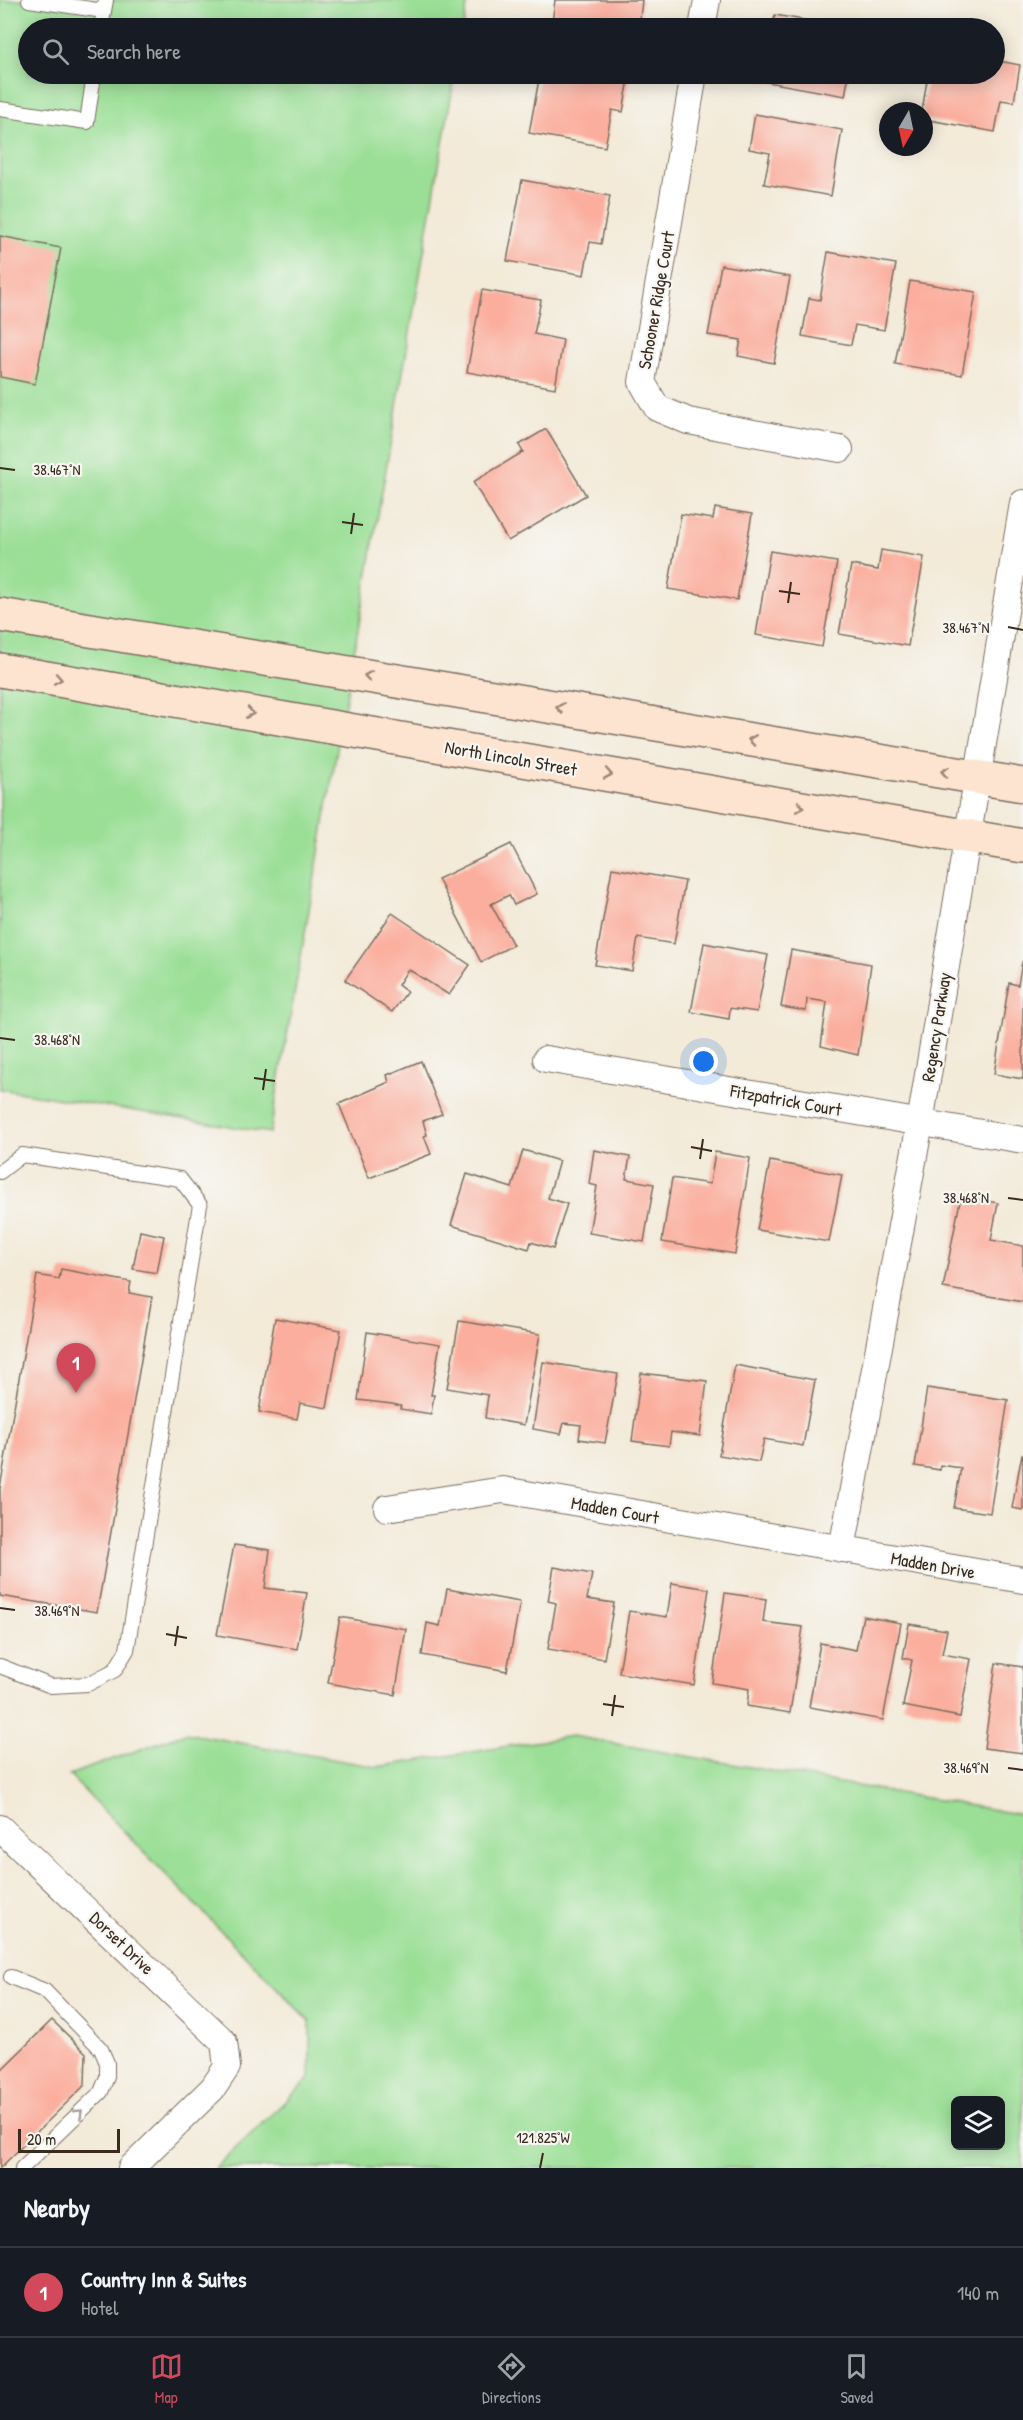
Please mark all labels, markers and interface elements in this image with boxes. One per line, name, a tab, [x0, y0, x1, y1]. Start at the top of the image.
search box	[18, 18, 1005, 84]
icon: search	[39, 35, 72, 68]
text: Search here	[87, 36, 181, 66]
north arrow	[879, 102, 933, 156]
street label: Schooner Ridge Court	[632, 228, 681, 371]
text: 38.467°N	[34, 459, 80, 480]
text: 38.467°N	[943, 617, 989, 638]
one-way arrow	[363, 670, 373, 683]
one-way arrow	[53, 673, 62, 685]
one-way arrow	[555, 702, 565, 715]
one-way arrow	[245, 706, 254, 718]
street label: North Lincoln Street	[443, 734, 580, 782]
one-way arrow	[748, 734, 757, 746]
one-way arrow	[940, 766, 949, 778]
one-way arrow	[603, 768, 612, 780]
one-way arrow	[795, 801, 804, 813]
street label: Regency Parkway	[915, 970, 957, 1084]
text: 38.468°N	[34, 1029, 80, 1050]
your location	[689, 1047, 718, 1076]
street label: Fitzpatrick Court	[727, 1078, 844, 1122]
text: 38.468°N	[943, 1187, 989, 1208]
pin: 1	[56, 1344, 96, 1393]
street label: Madden Court	[569, 1490, 662, 1530]
street label: Madden Drive	[889, 1545, 977, 1585]
text: 38.469°N	[34, 1600, 80, 1621]
text: 38.469°N	[943, 1757, 989, 1778]
street label: Dorset Drive	[84, 1906, 160, 1980]
map controls	[951, 2096, 1005, 2150]
button: layers	[951, 2096, 1005, 2150]
one-way arrow	[73, 2109, 83, 2120]
scale bar	[18, 2126, 120, 2154]
text: 121.825°W	[516, 2127, 571, 2148]
text: 20 m	[27, 2128, 56, 2150]
text: Nearby	[24, 2190, 90, 2225]
text: Country Inn & Suites	[81, 2264, 247, 2294]
text: 1	[40, 2279, 47, 2306]
text: 140 m	[957, 2279, 999, 2306]
text: Hotel	[81, 2294, 119, 2321]
tab: Map	[150, 2350, 183, 2408]
tab: Directions	[482, 2350, 541, 2408]
tab: Saved	[840, 2350, 873, 2408]

